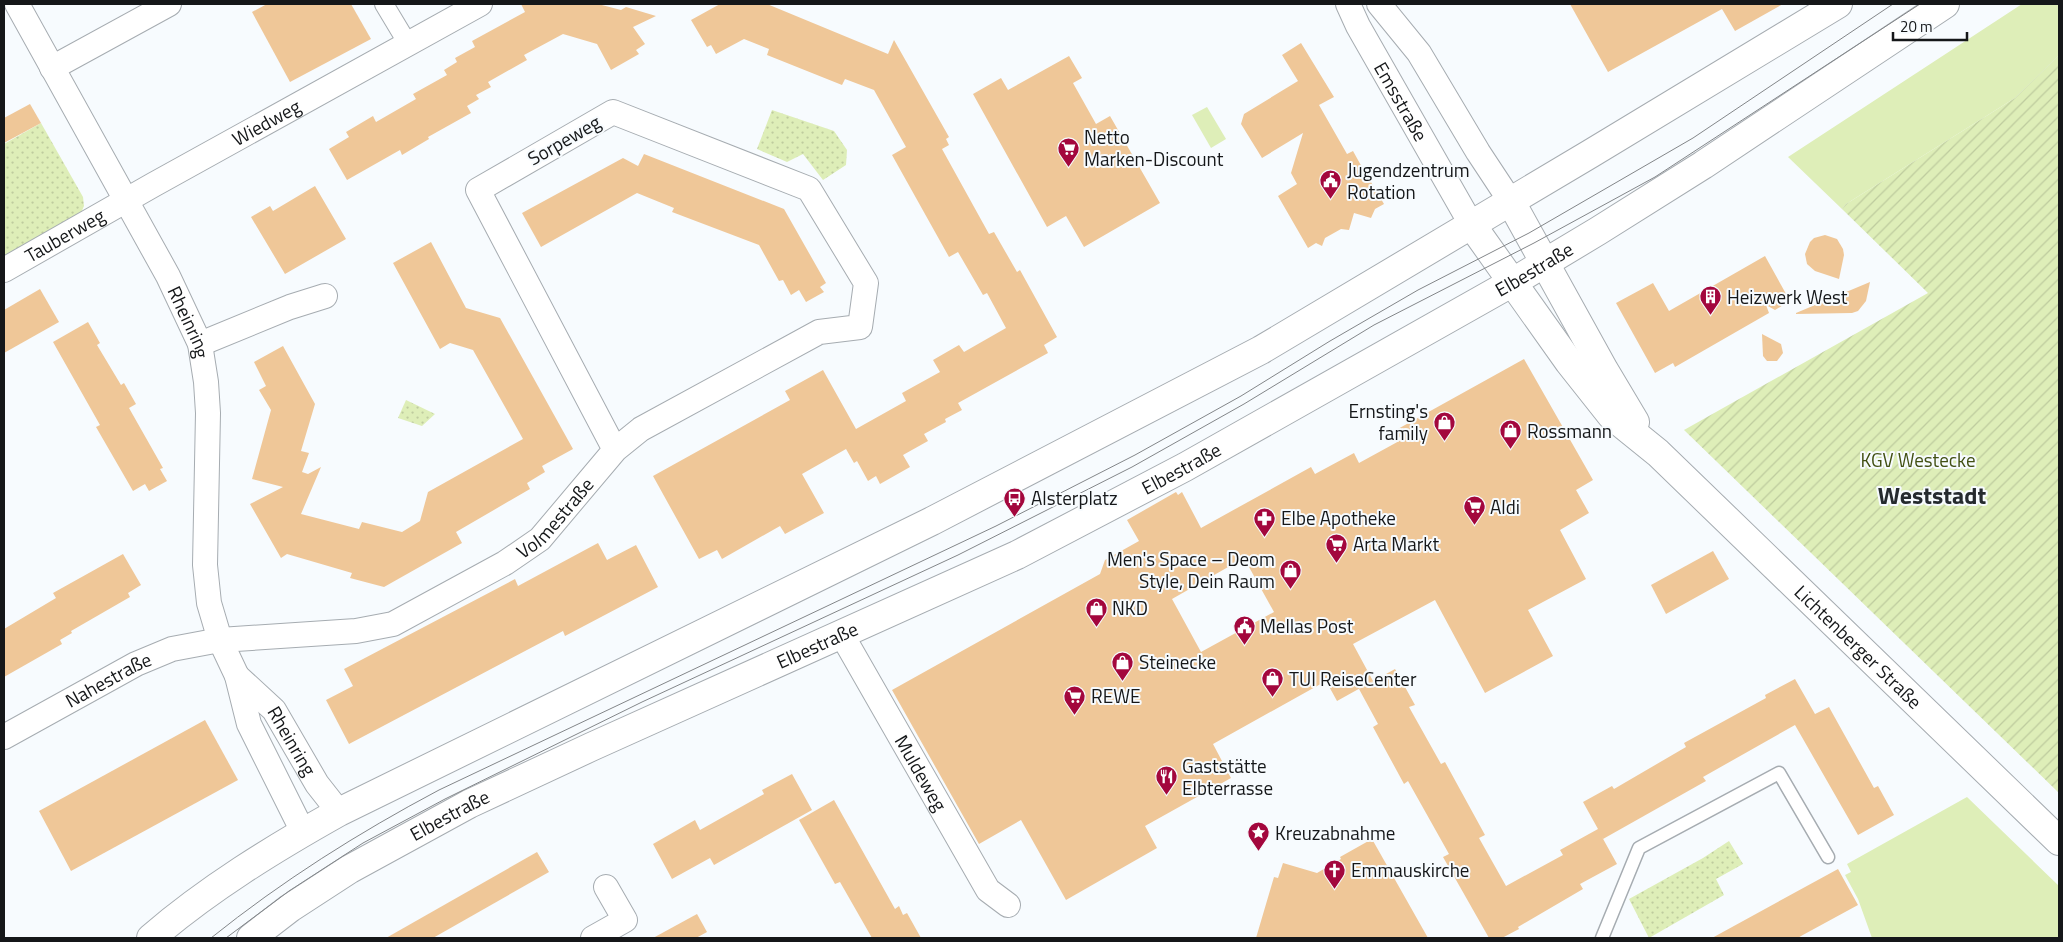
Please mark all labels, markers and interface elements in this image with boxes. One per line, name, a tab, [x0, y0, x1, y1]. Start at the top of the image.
scale bar	[1893, 10, 1967, 42]
text: 20 m	[1900, 15, 1933, 38]
street label: Emsstraße	[1367, 56, 1436, 146]
street label: Wiedweg	[226, 91, 306, 153]
street label: Sorpeweg	[522, 107, 606, 172]
place label: Netto Marken-Discount	[1084, 122, 1224, 173]
supermarket icon: Netto Marken-Discount	[1056, 136, 1080, 167]
place label: Jugendzentrum Rotation	[1347, 155, 1470, 206]
public building icon: Jugendzentrum Rotation	[1319, 169, 1343, 200]
street label: Tauberweg	[19, 200, 110, 269]
street label: Elbestraße	[1489, 234, 1578, 303]
street label: Rheinring	[161, 281, 217, 360]
place label: Heizwerk West	[1727, 282, 1848, 311]
building icon: Heizwerk West	[1699, 285, 1723, 316]
place label: Ernsting's family	[1348, 396, 1428, 447]
shop icon: Ernsting's family	[1432, 410, 1456, 441]
place label: Rossmann	[1527, 416, 1612, 445]
shop icon: Rossmann	[1499, 419, 1523, 450]
street label: Elbestraße	[1136, 435, 1226, 501]
park label: KGV Westecke	[1860, 445, 1976, 474]
street label: Volmestraße	[510, 471, 600, 565]
district label: Weststadt	[1878, 477, 1986, 513]
place label: Alsterplatz	[1031, 483, 1118, 512]
bus stop icon: Alsterplatz	[1003, 486, 1027, 517]
place label: Aldi	[1490, 492, 1520, 521]
supermarket icon: Aldi	[1462, 495, 1486, 526]
place label: Elbe Apotheke	[1281, 503, 1396, 532]
pharmacy icon: Elbe Apotheke	[1253, 506, 1277, 537]
place label: Arta Markt	[1353, 529, 1439, 558]
supermarket icon: Arta Markt	[1325, 532, 1349, 563]
place label: Men's Space – Deom Style, Dein Raum	[1107, 544, 1275, 595]
shop icon: Men's Space – Deom Style, Dein Raum	[1279, 558, 1303, 589]
street label: Lichtenberger Straße	[1788, 578, 1929, 715]
place label: NKD	[1112, 593, 1148, 622]
shop icon: NKD	[1084, 596, 1108, 627]
place label: Mellas Post	[1260, 611, 1354, 640]
street label: Elbestraße	[771, 614, 862, 676]
public building icon: Mellas Post	[1232, 614, 1256, 645]
street label: Nahestraße	[60, 644, 156, 714]
place label: Steinecke	[1139, 647, 1216, 676]
shop icon: Steinecke	[1111, 650, 1135, 681]
place label: TUI ReiseCenter	[1289, 664, 1417, 693]
shop icon: TUI ReiseCenter	[1261, 667, 1285, 698]
place label: REWE	[1091, 681, 1141, 710]
supermarket icon: REWE	[1063, 684, 1087, 715]
street label: Rheinring	[261, 700, 324, 781]
street label: Muldeweg	[888, 729, 955, 816]
place label: Gaststätte Elbterrasse	[1182, 751, 1273, 802]
restaurant icon: Gaststätte Elbterrasse	[1154, 765, 1178, 796]
street label: Elbestraße	[404, 782, 494, 848]
place label: Kreuzabnahme	[1275, 818, 1395, 847]
place icon: Kreuzabnahme	[1247, 821, 1271, 852]
place label: Emmauskirche	[1351, 855, 1469, 884]
church icon: Emmauskirche	[1323, 858, 1347, 889]

